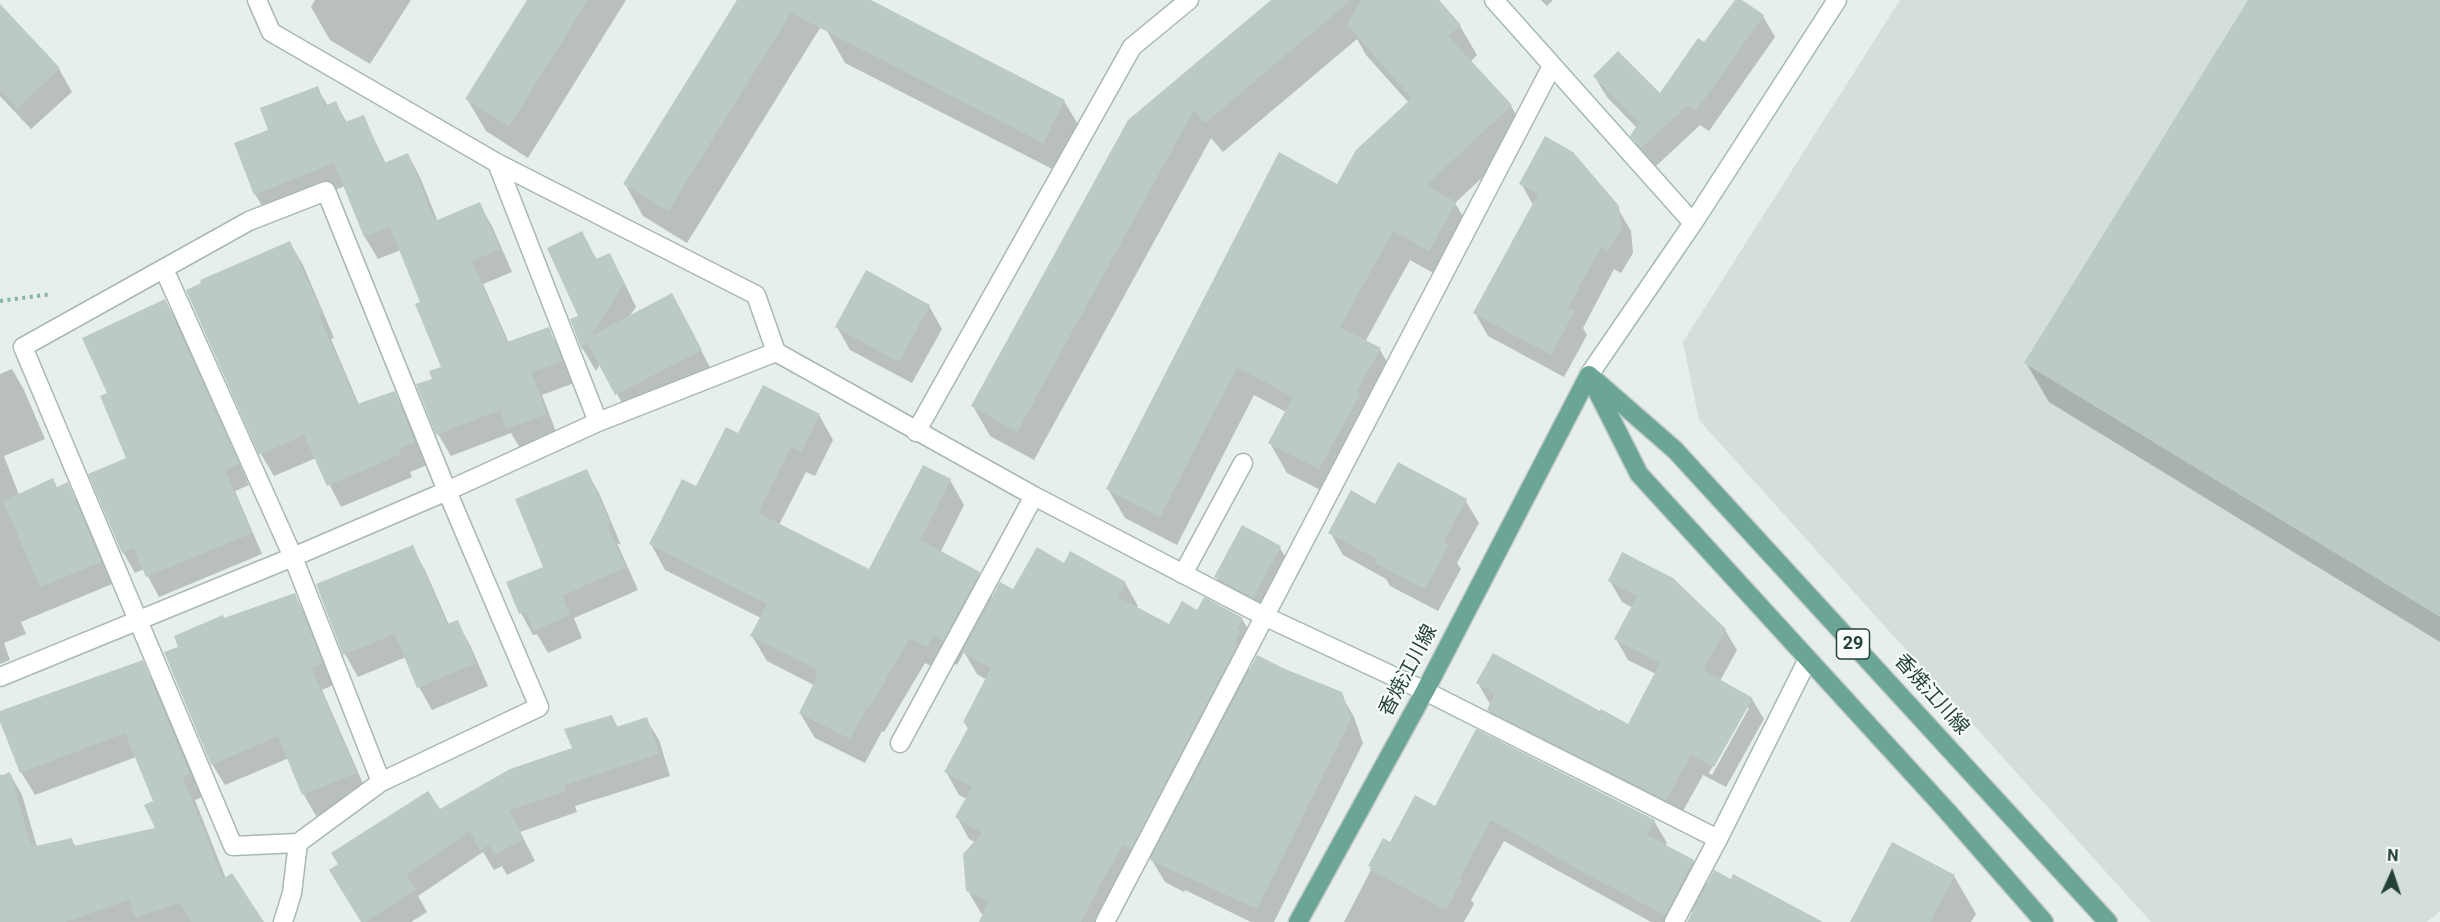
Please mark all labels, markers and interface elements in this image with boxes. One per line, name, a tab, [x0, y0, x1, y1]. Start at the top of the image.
street label: 香焼江川線	[1375, 621, 1443, 721]
road number: 29	[1836, 629, 1870, 659]
street label: 香焼江川線	[1889, 650, 1973, 740]
north arrow	[2362, 844, 2422, 904]
text: N	[2387, 846, 2399, 865]

